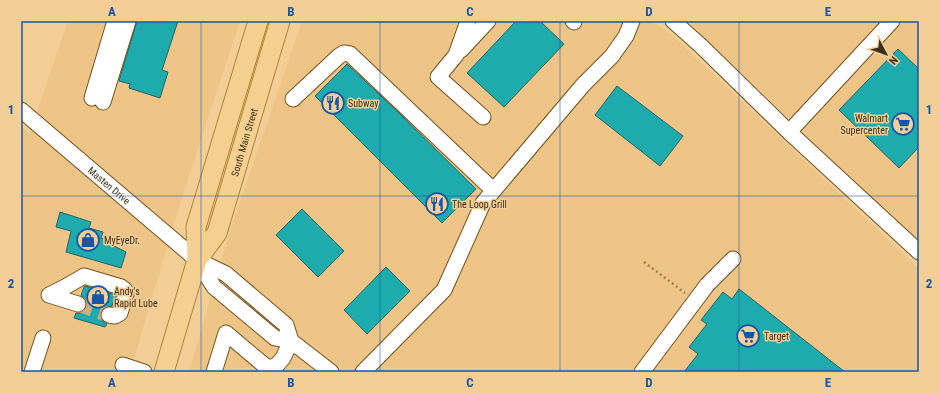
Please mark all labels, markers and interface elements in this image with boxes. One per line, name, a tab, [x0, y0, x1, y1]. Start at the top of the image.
text: A	[108, 4, 116, 19]
text: B	[287, 4, 295, 19]
text: C	[466, 4, 474, 19]
text: D	[645, 4, 653, 19]
text: E	[825, 4, 832, 19]
north arrow	[866, 34, 906, 74]
text: N	[886, 53, 900, 67]
restaurant icon: Subway	[320, 90, 346, 116]
place label: Subway	[348, 98, 378, 109]
text: 1	[8, 102, 14, 117]
text: 1	[926, 102, 932, 117]
street label: South Main Street	[229, 107, 259, 178]
supermarket icon: Walmart Supercenter	[890, 111, 916, 137]
place label: Walmart Supercenter	[841, 113, 888, 136]
street label: Masten Drive	[86, 164, 133, 206]
restaurant icon: The Loop Grill	[424, 191, 450, 217]
place label: The Loop Grill	[452, 199, 507, 210]
shop icon: MyEyeDr.	[75, 227, 101, 253]
place label: MyEyeDr.	[104, 235, 140, 246]
text: 2	[8, 276, 15, 291]
text: 2	[926, 276, 933, 291]
shop icon: Andy's Rapid Lube	[85, 284, 111, 310]
place label: Andy's Rapid Lube	[114, 286, 158, 309]
supermarket icon: Target	[735, 323, 761, 349]
place label: Target	[764, 331, 789, 342]
text: A	[108, 375, 116, 390]
text: B	[287, 375, 295, 390]
text: C	[466, 375, 474, 390]
text: D	[645, 375, 653, 390]
text: E	[825, 375, 832, 390]

